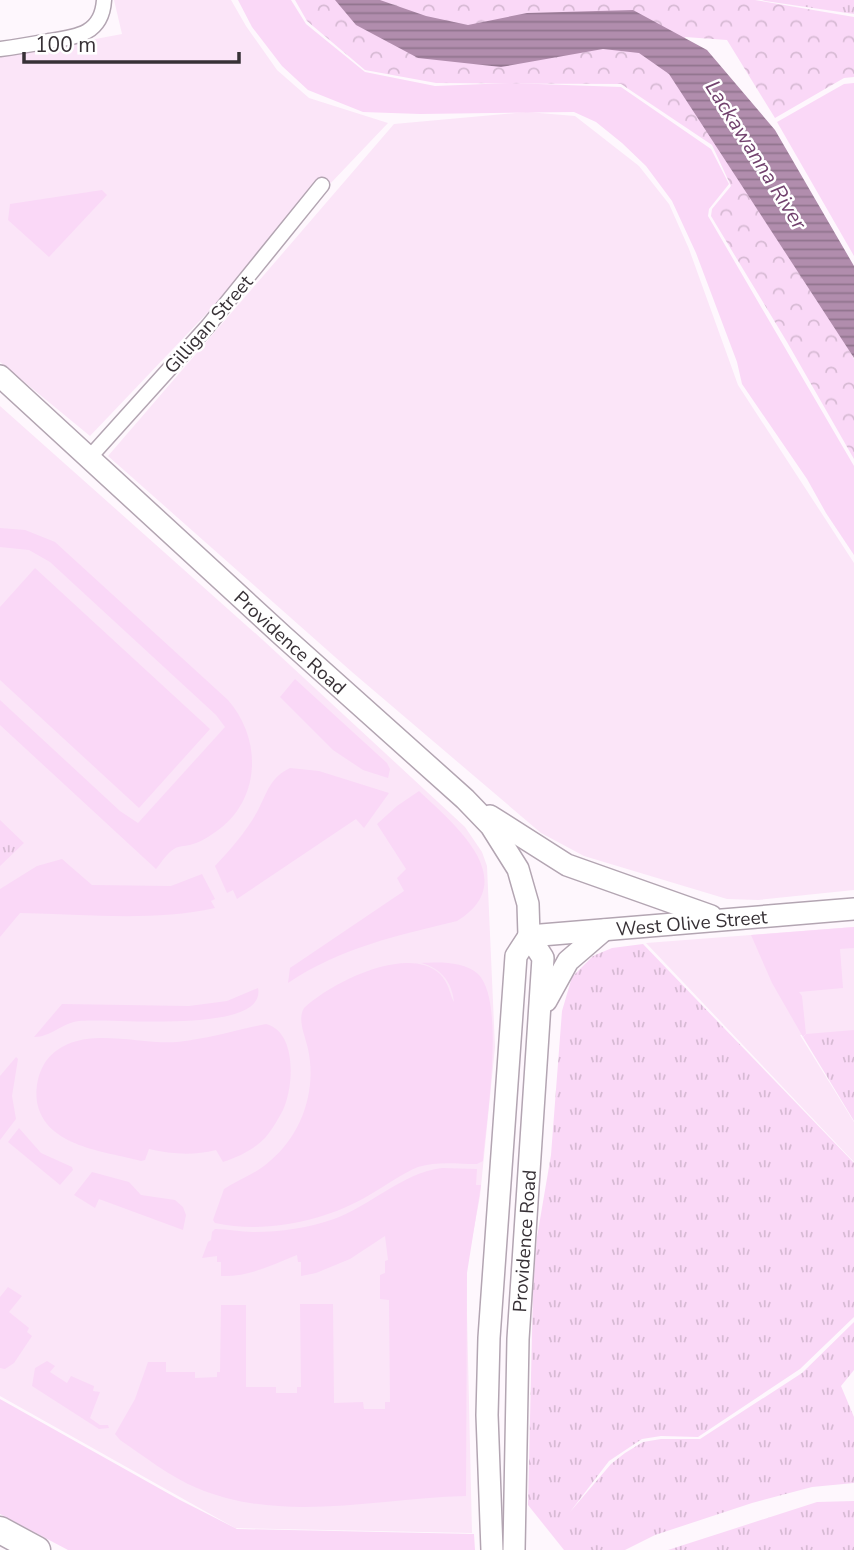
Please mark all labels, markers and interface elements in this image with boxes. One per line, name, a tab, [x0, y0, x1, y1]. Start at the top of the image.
scale bar	[24, 21, 240, 65]
text: 100 m	[35, 31, 96, 59]
water label: Lackawanna River	[699, 75, 813, 235]
street label: Gilligan Street	[159, 270, 259, 379]
street label: Providence Road	[228, 585, 351, 701]
street label: West Olive Street	[615, 904, 769, 943]
street label: Providence Road	[507, 1169, 543, 1313]

